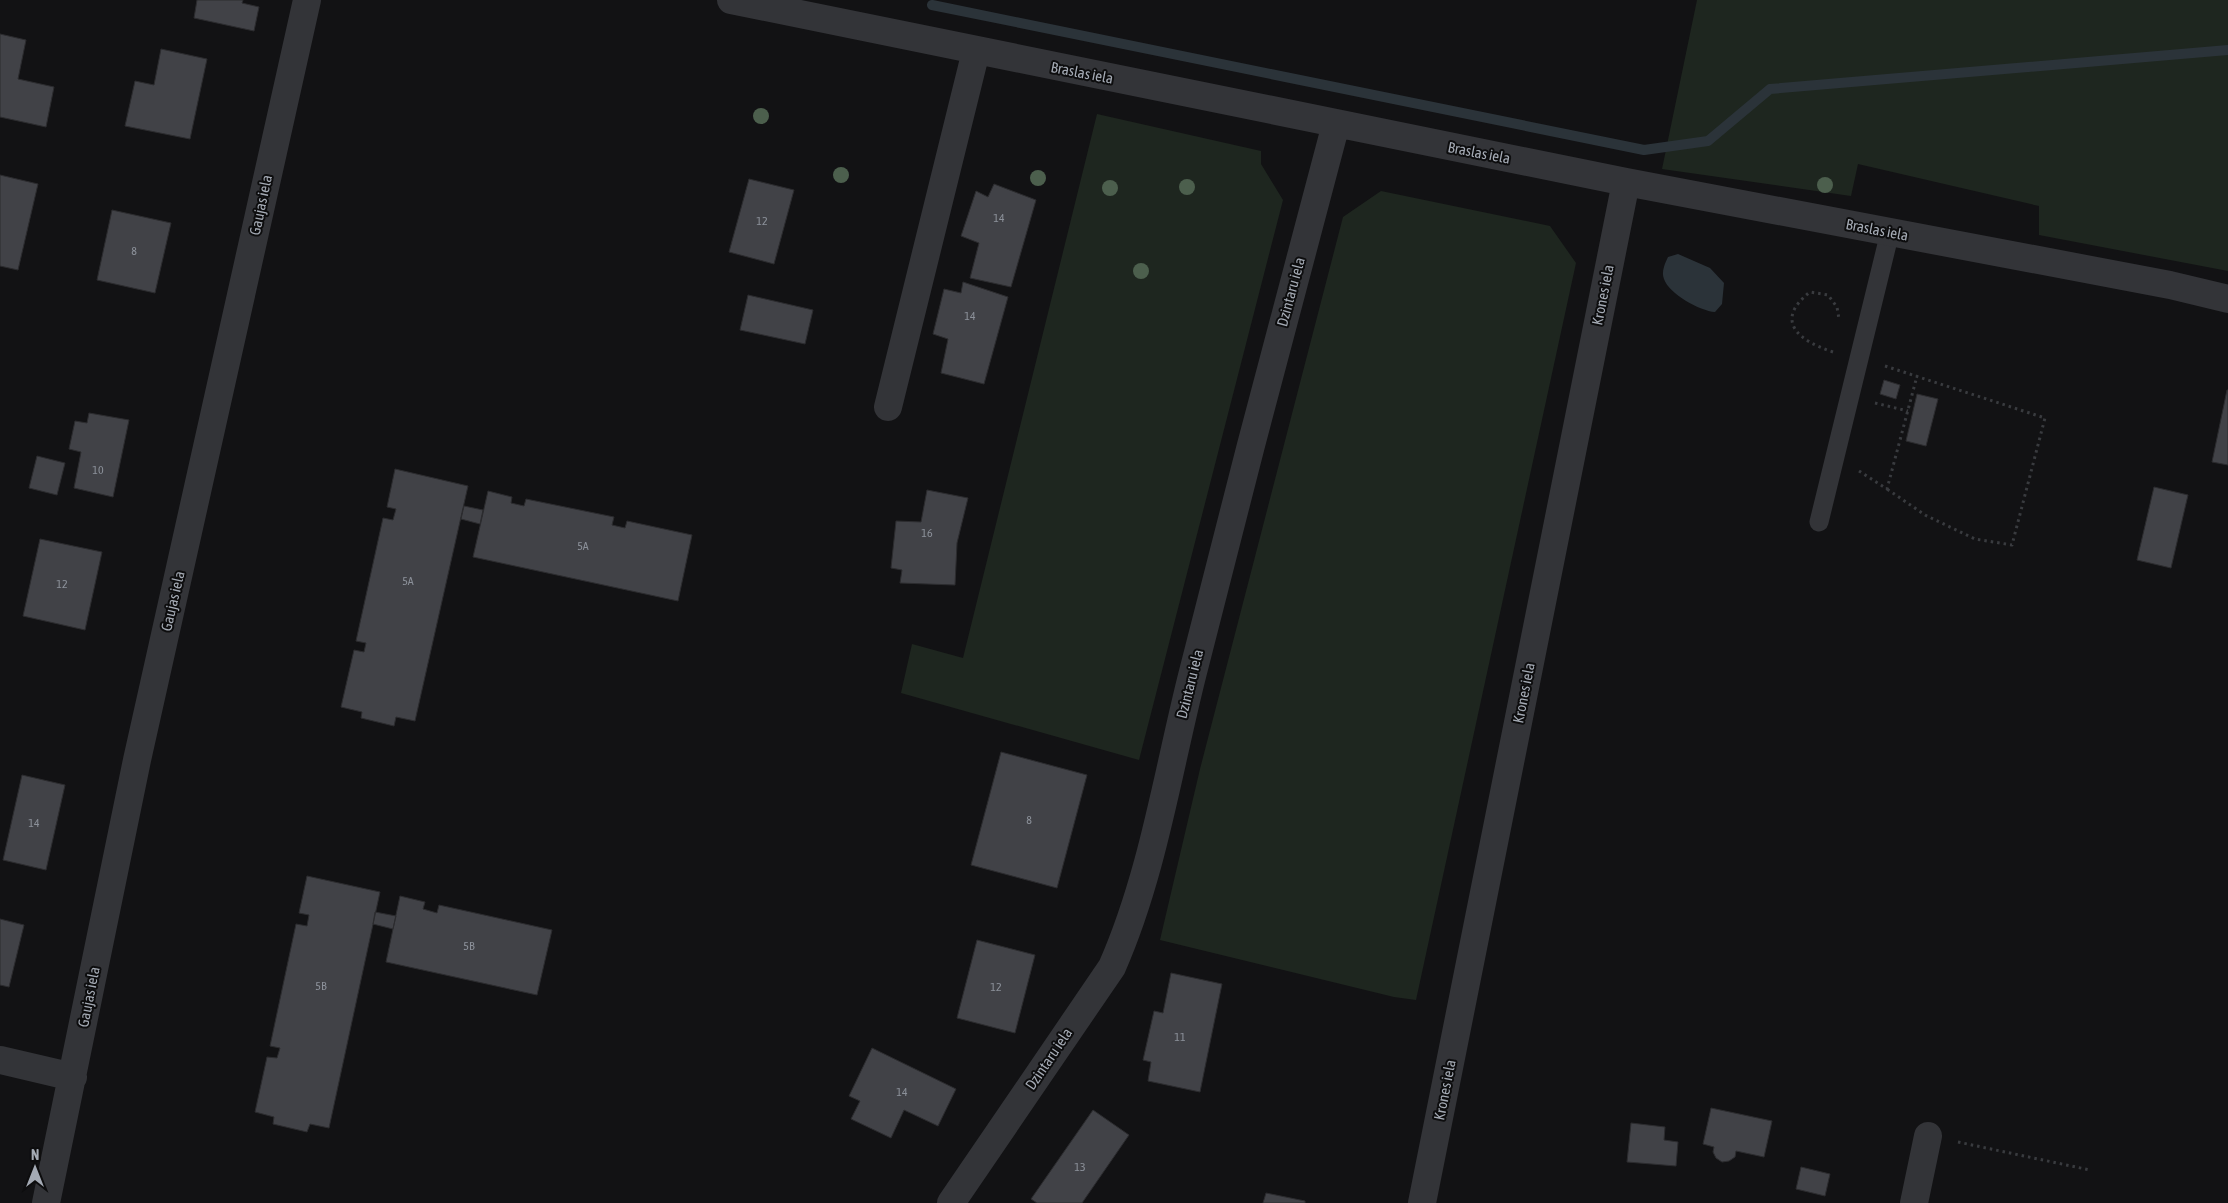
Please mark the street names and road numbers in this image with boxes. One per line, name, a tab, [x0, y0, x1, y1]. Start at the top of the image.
street label: Braslas iela	[1050, 58, 1115, 87]
street label: Braslas iela	[1447, 138, 1512, 167]
street label: Gaujas iela	[246, 173, 275, 237]
street label: Braslas iela	[1845, 215, 1910, 244]
street label: Dzintaru iela	[1273, 255, 1308, 328]
street label: Krones iela	[1588, 263, 1617, 327]
street label: Gaujas iela	[157, 569, 188, 633]
street label: Dzintaru iela	[1173, 647, 1206, 720]
street label: Krones iela	[1509, 661, 1538, 725]
street label: Gaujas iela	[74, 965, 103, 1029]
street label: Dzintaru iela	[1022, 1025, 1075, 1093]
street label: Krones iela	[1430, 1058, 1459, 1122]

